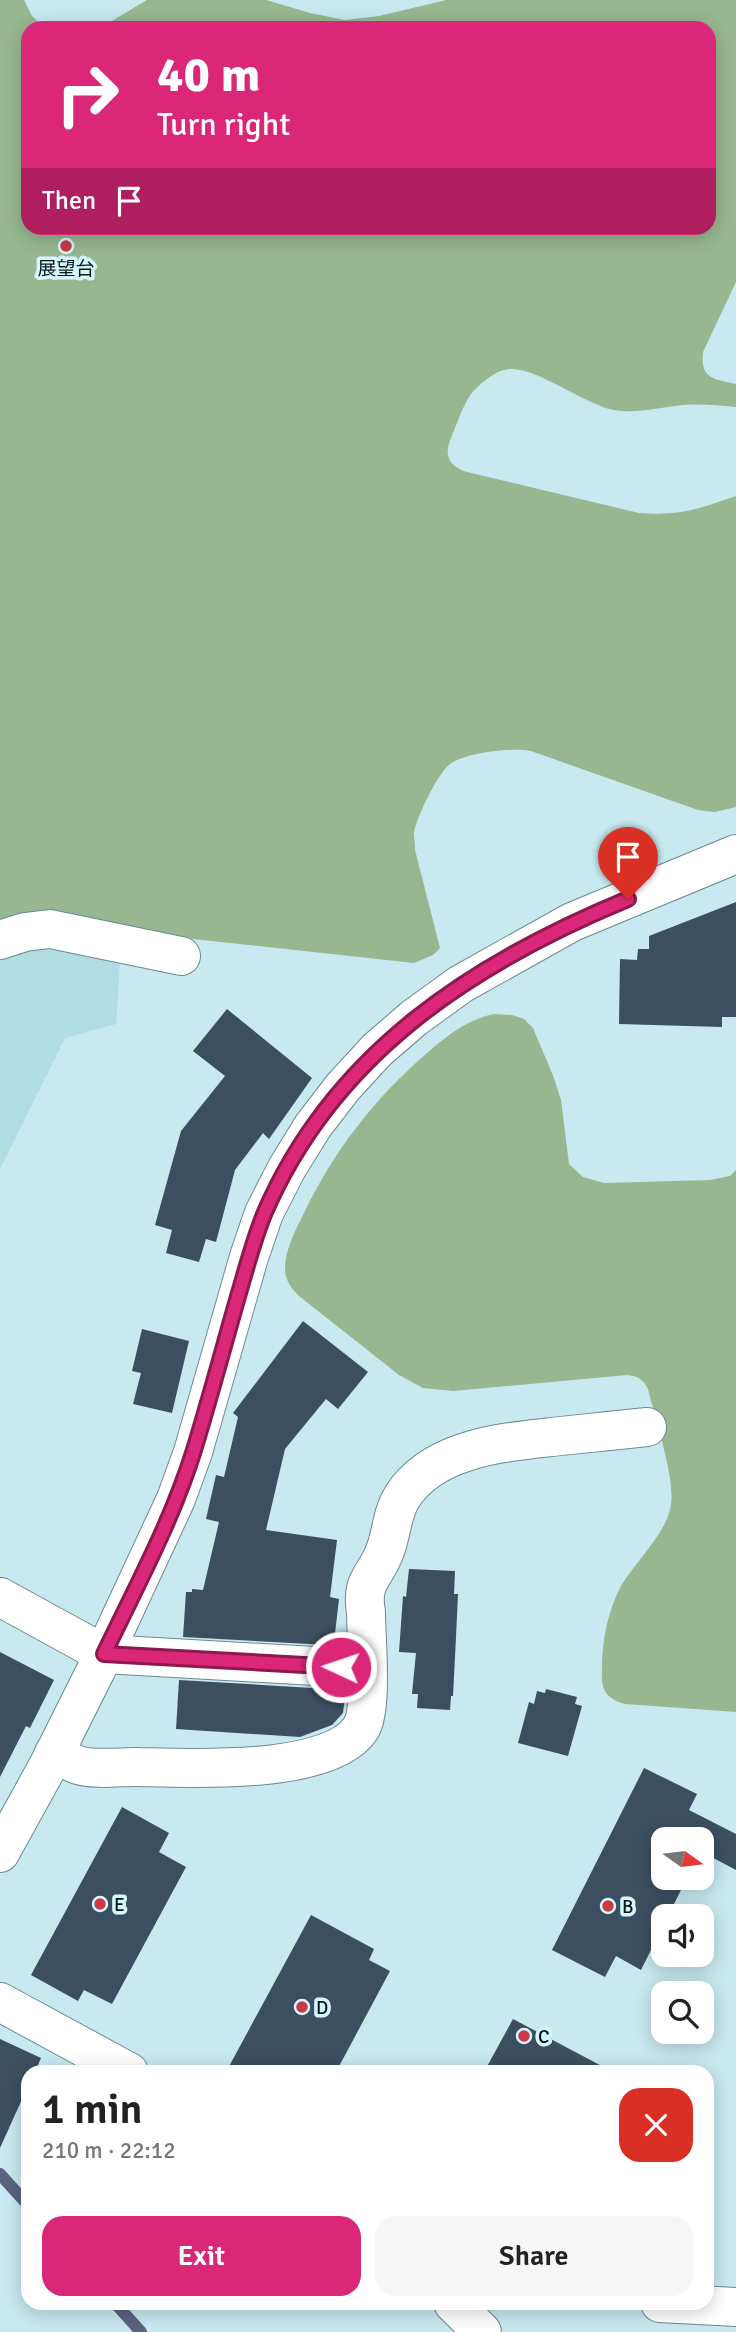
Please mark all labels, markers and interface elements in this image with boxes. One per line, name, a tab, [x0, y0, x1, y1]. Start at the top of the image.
text: 40 m	[157, 45, 260, 105]
icon: right	[42, 49, 133, 140]
text: Turn right	[157, 105, 290, 144]
icon: arrive	[110, 182, 148, 220]
text: Then	[42, 185, 96, 217]
marker: 展望台	[58, 238, 74, 254]
place label: 展望台	[37, 257, 95, 281]
pin	[598, 827, 658, 899]
icon: arrive	[609, 838, 647, 876]
position arrow	[304, 1630, 378, 1704]
north arrow	[651, 1827, 714, 1890]
map controls	[651, 1827, 714, 2044]
place label: E	[114, 1893, 125, 1917]
place label: B	[622, 1895, 634, 1919]
marker: E	[92, 1896, 108, 1912]
marker: B	[600, 1898, 616, 1914]
button: sound	[651, 1904, 714, 1967]
button: search	[651, 1981, 714, 2044]
place label: D	[316, 1996, 328, 2020]
marker: D	[294, 1999, 310, 2015]
place label: C	[538, 2025, 549, 2049]
marker: C	[516, 2028, 532, 2044]
text: 1 min	[42, 2084, 143, 2135]
button: close	[619, 2088, 693, 2162]
text: 210 m · 22:12	[42, 2136, 176, 2165]
button: Exit	[42, 2216, 361, 2296]
button: Share	[375, 2216, 693, 2296]

